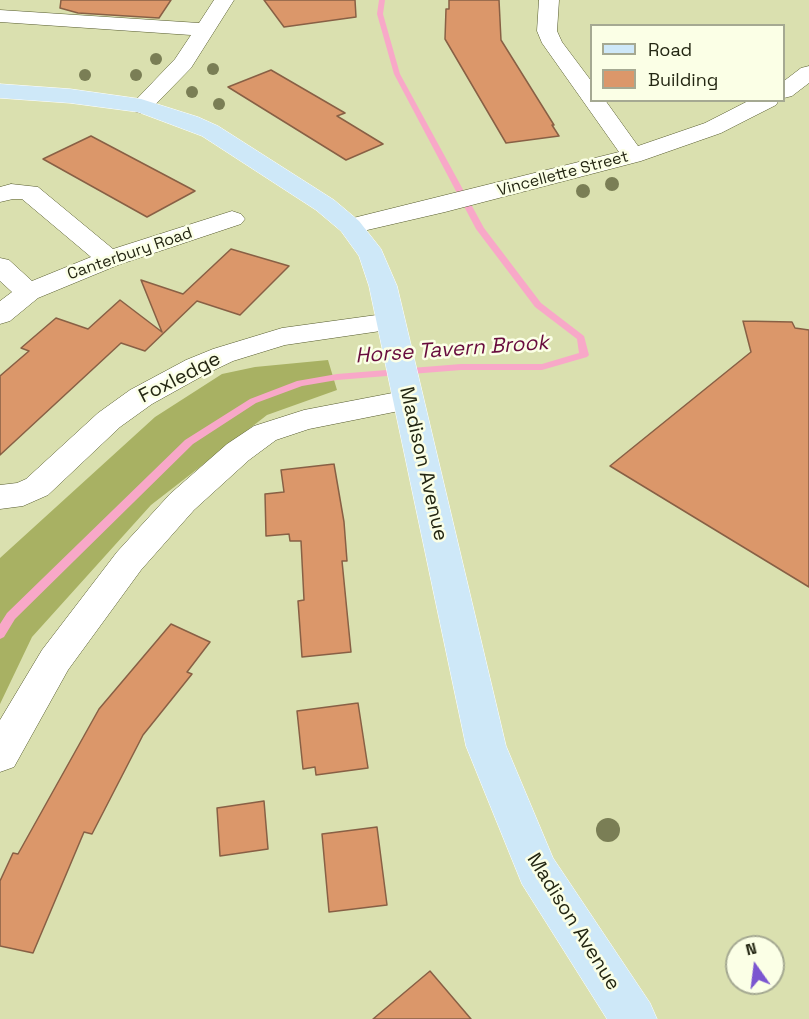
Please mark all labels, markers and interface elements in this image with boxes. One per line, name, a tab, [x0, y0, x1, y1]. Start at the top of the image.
legend	[590, 24, 785, 102]
text: Road	[648, 38, 692, 61]
text: Building	[648, 68, 718, 91]
street label: Vincellette Street	[495, 147, 631, 201]
street label: Canterbury Road	[65, 224, 195, 284]
water label: Horse Tavern Brook	[355, 331, 549, 369]
street label: Foxledge	[135, 347, 225, 409]
street label: Madison Avenue	[394, 385, 452, 543]
street label: Madison Avenue	[521, 849, 625, 995]
north arrow	[725, 935, 785, 995]
text: N	[743, 938, 759, 960]

